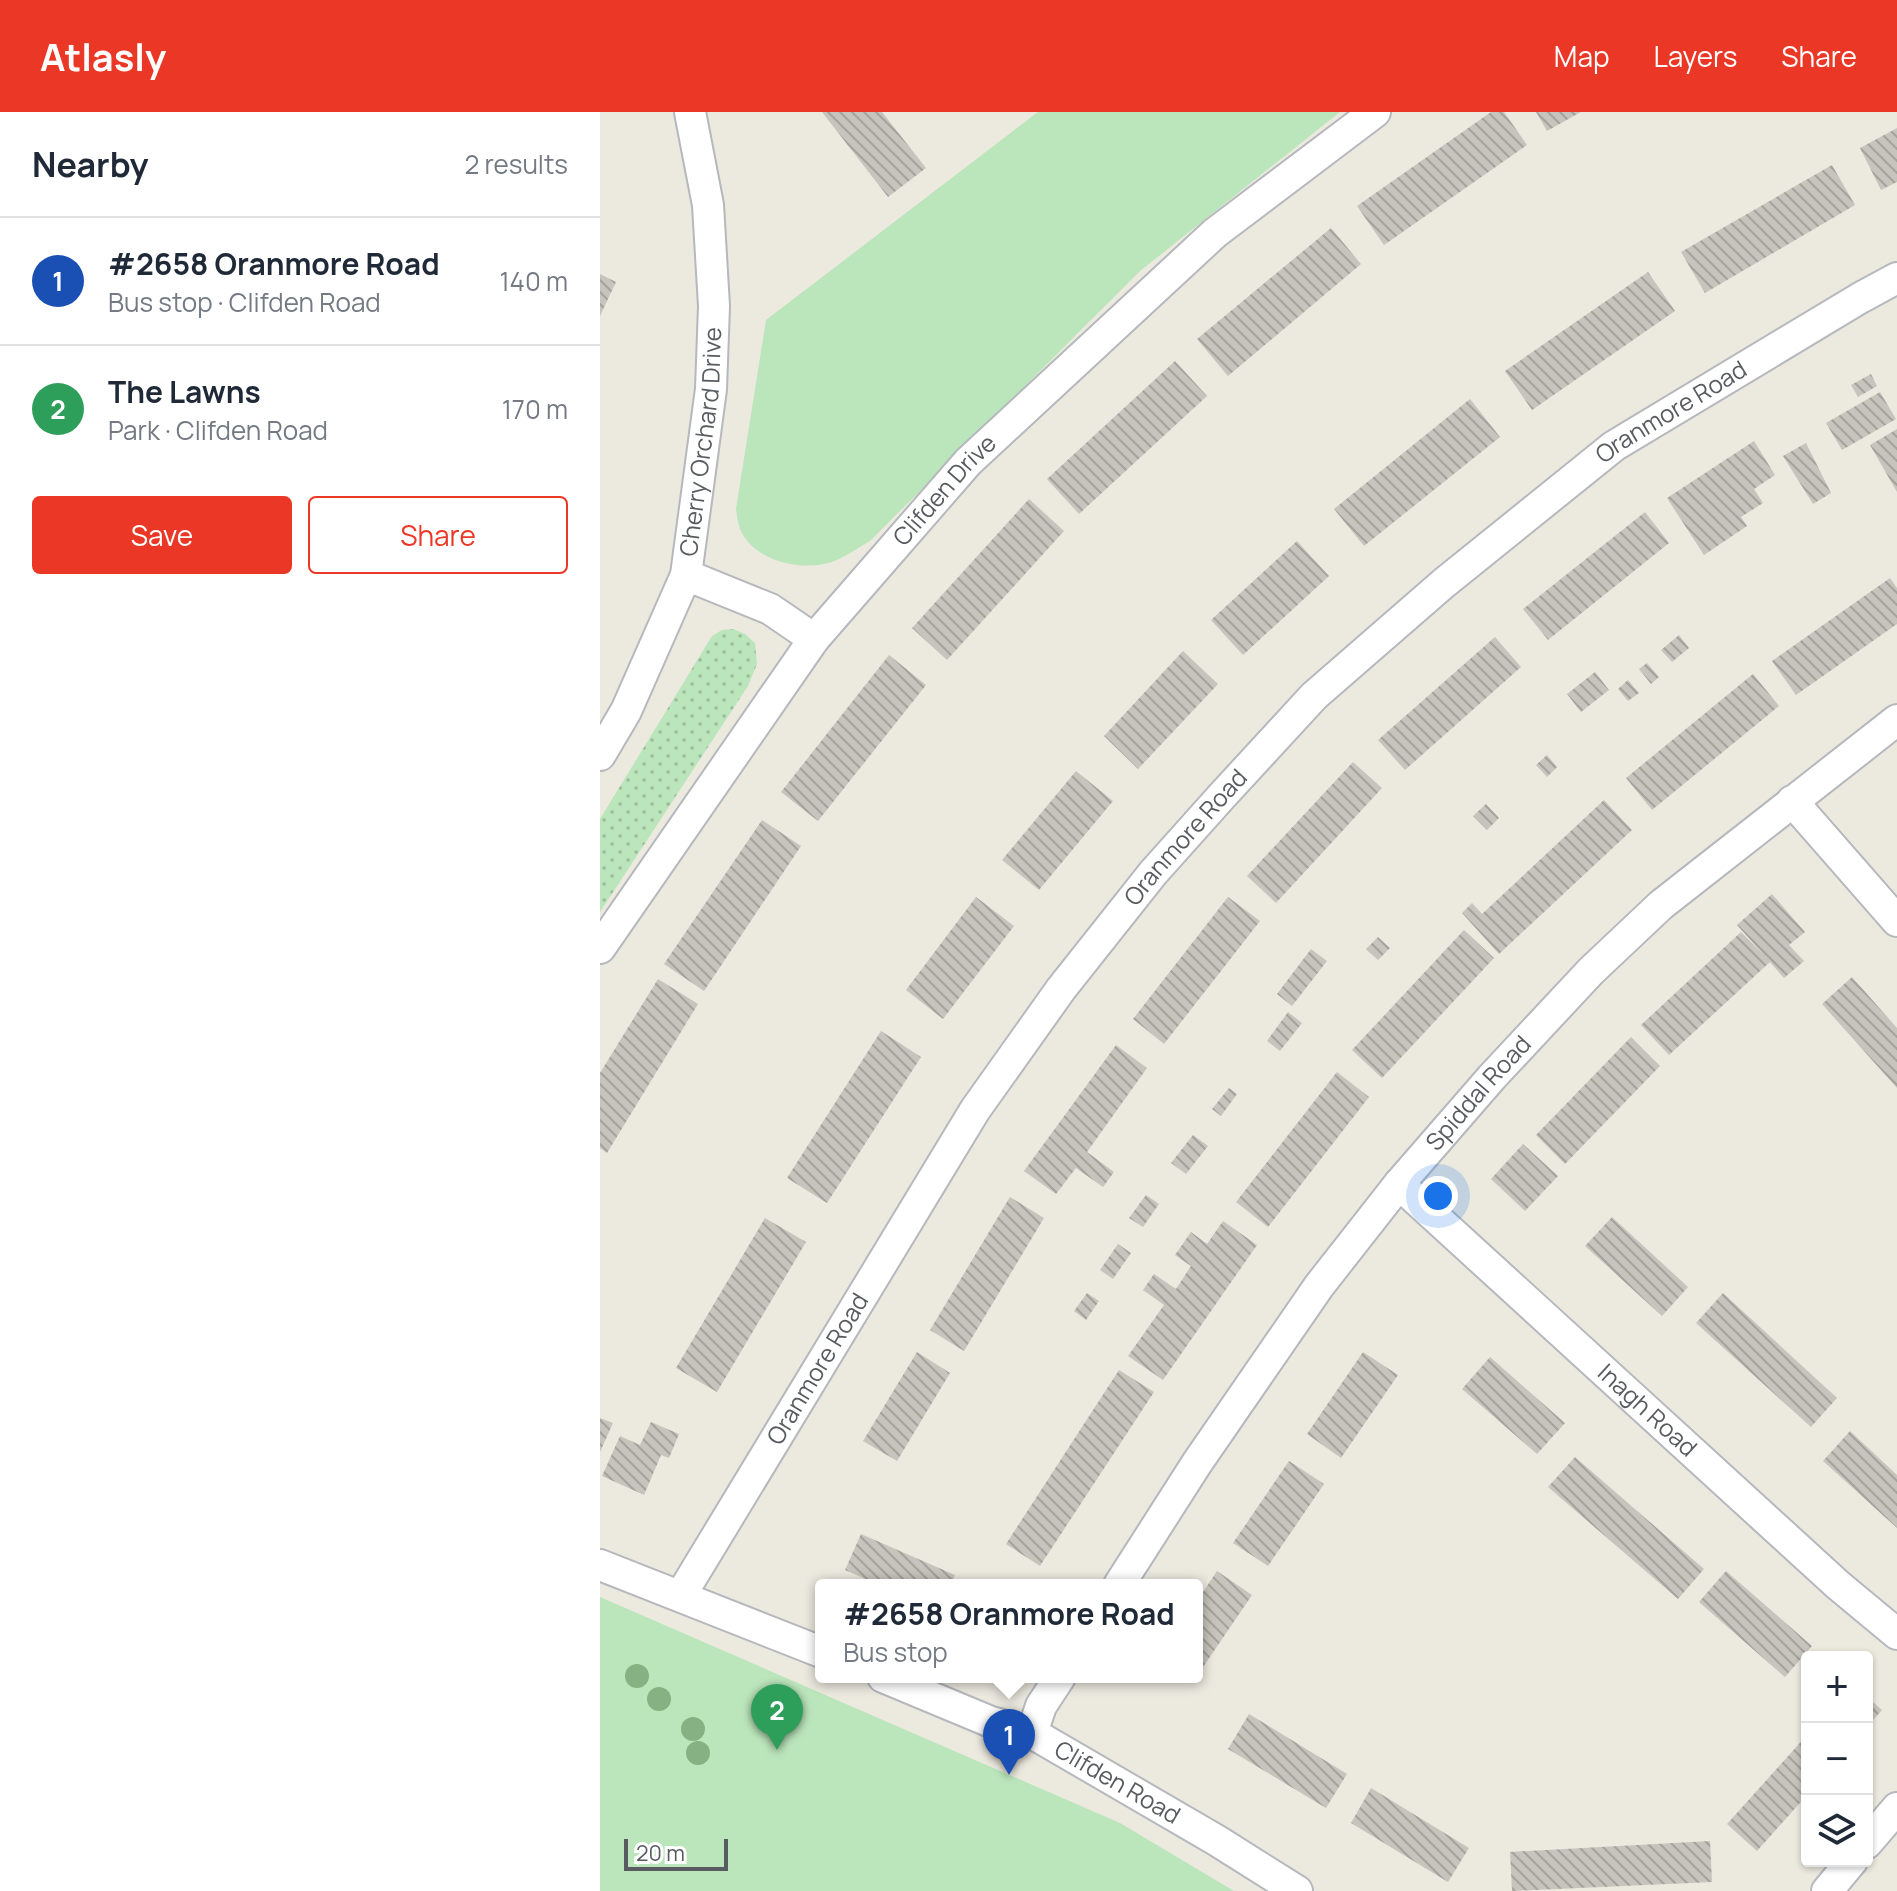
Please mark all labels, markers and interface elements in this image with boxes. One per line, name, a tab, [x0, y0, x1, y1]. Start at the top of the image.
text: Atlasly	[40, 30, 166, 82]
text: Map	[1554, 37, 1610, 75]
text: Layers	[1654, 37, 1737, 75]
text: Share	[1781, 37, 1857, 75]
text: Nearby	[32, 141, 148, 187]
text: 2 results	[464, 146, 568, 182]
text: #2658 Oranmore Road	[108, 243, 440, 284]
text: 1	[52, 263, 64, 299]
text: 140 m	[499, 263, 568, 299]
text: Bus stop · Clifden Road	[108, 284, 381, 320]
street label: Cherry Orchard Drive	[671, 327, 728, 558]
street label: Oranmore Road	[1588, 352, 1752, 470]
text: The Lawns	[108, 371, 261, 412]
text: 2	[50, 391, 66, 427]
text: 170 m	[502, 391, 568, 427]
text: Park · Clifden Road	[108, 412, 328, 448]
street label: Clifden Drive	[885, 426, 1003, 552]
button: Save	[32, 496, 292, 574]
button: Share	[308, 496, 568, 574]
street label: Oranmore Road	[1116, 761, 1254, 912]
street label: Spiddal Road	[1417, 1028, 1538, 1157]
your location	[1418, 1176, 1458, 1216]
street label: Oranmore Road	[758, 1286, 875, 1450]
street label: Inagh Road	[1591, 1356, 1705, 1463]
popup	[815, 1579, 1203, 1683]
text: #2658 Oranmore Road	[843, 1593, 1175, 1634]
text: Bus stop	[843, 1634, 948, 1670]
map controls	[1801, 1651, 1873, 1867]
button: +	[1801, 1651, 1873, 1723]
pin: 2	[751, 1684, 803, 1750]
pin: 1	[983, 1709, 1035, 1775]
button: −	[1801, 1723, 1873, 1795]
street label: Clifden Road	[1049, 1732, 1187, 1831]
button: layers	[1801, 1795, 1873, 1867]
scale bar	[624, 1835, 728, 1871]
text: 20 m	[636, 1838, 685, 1868]

